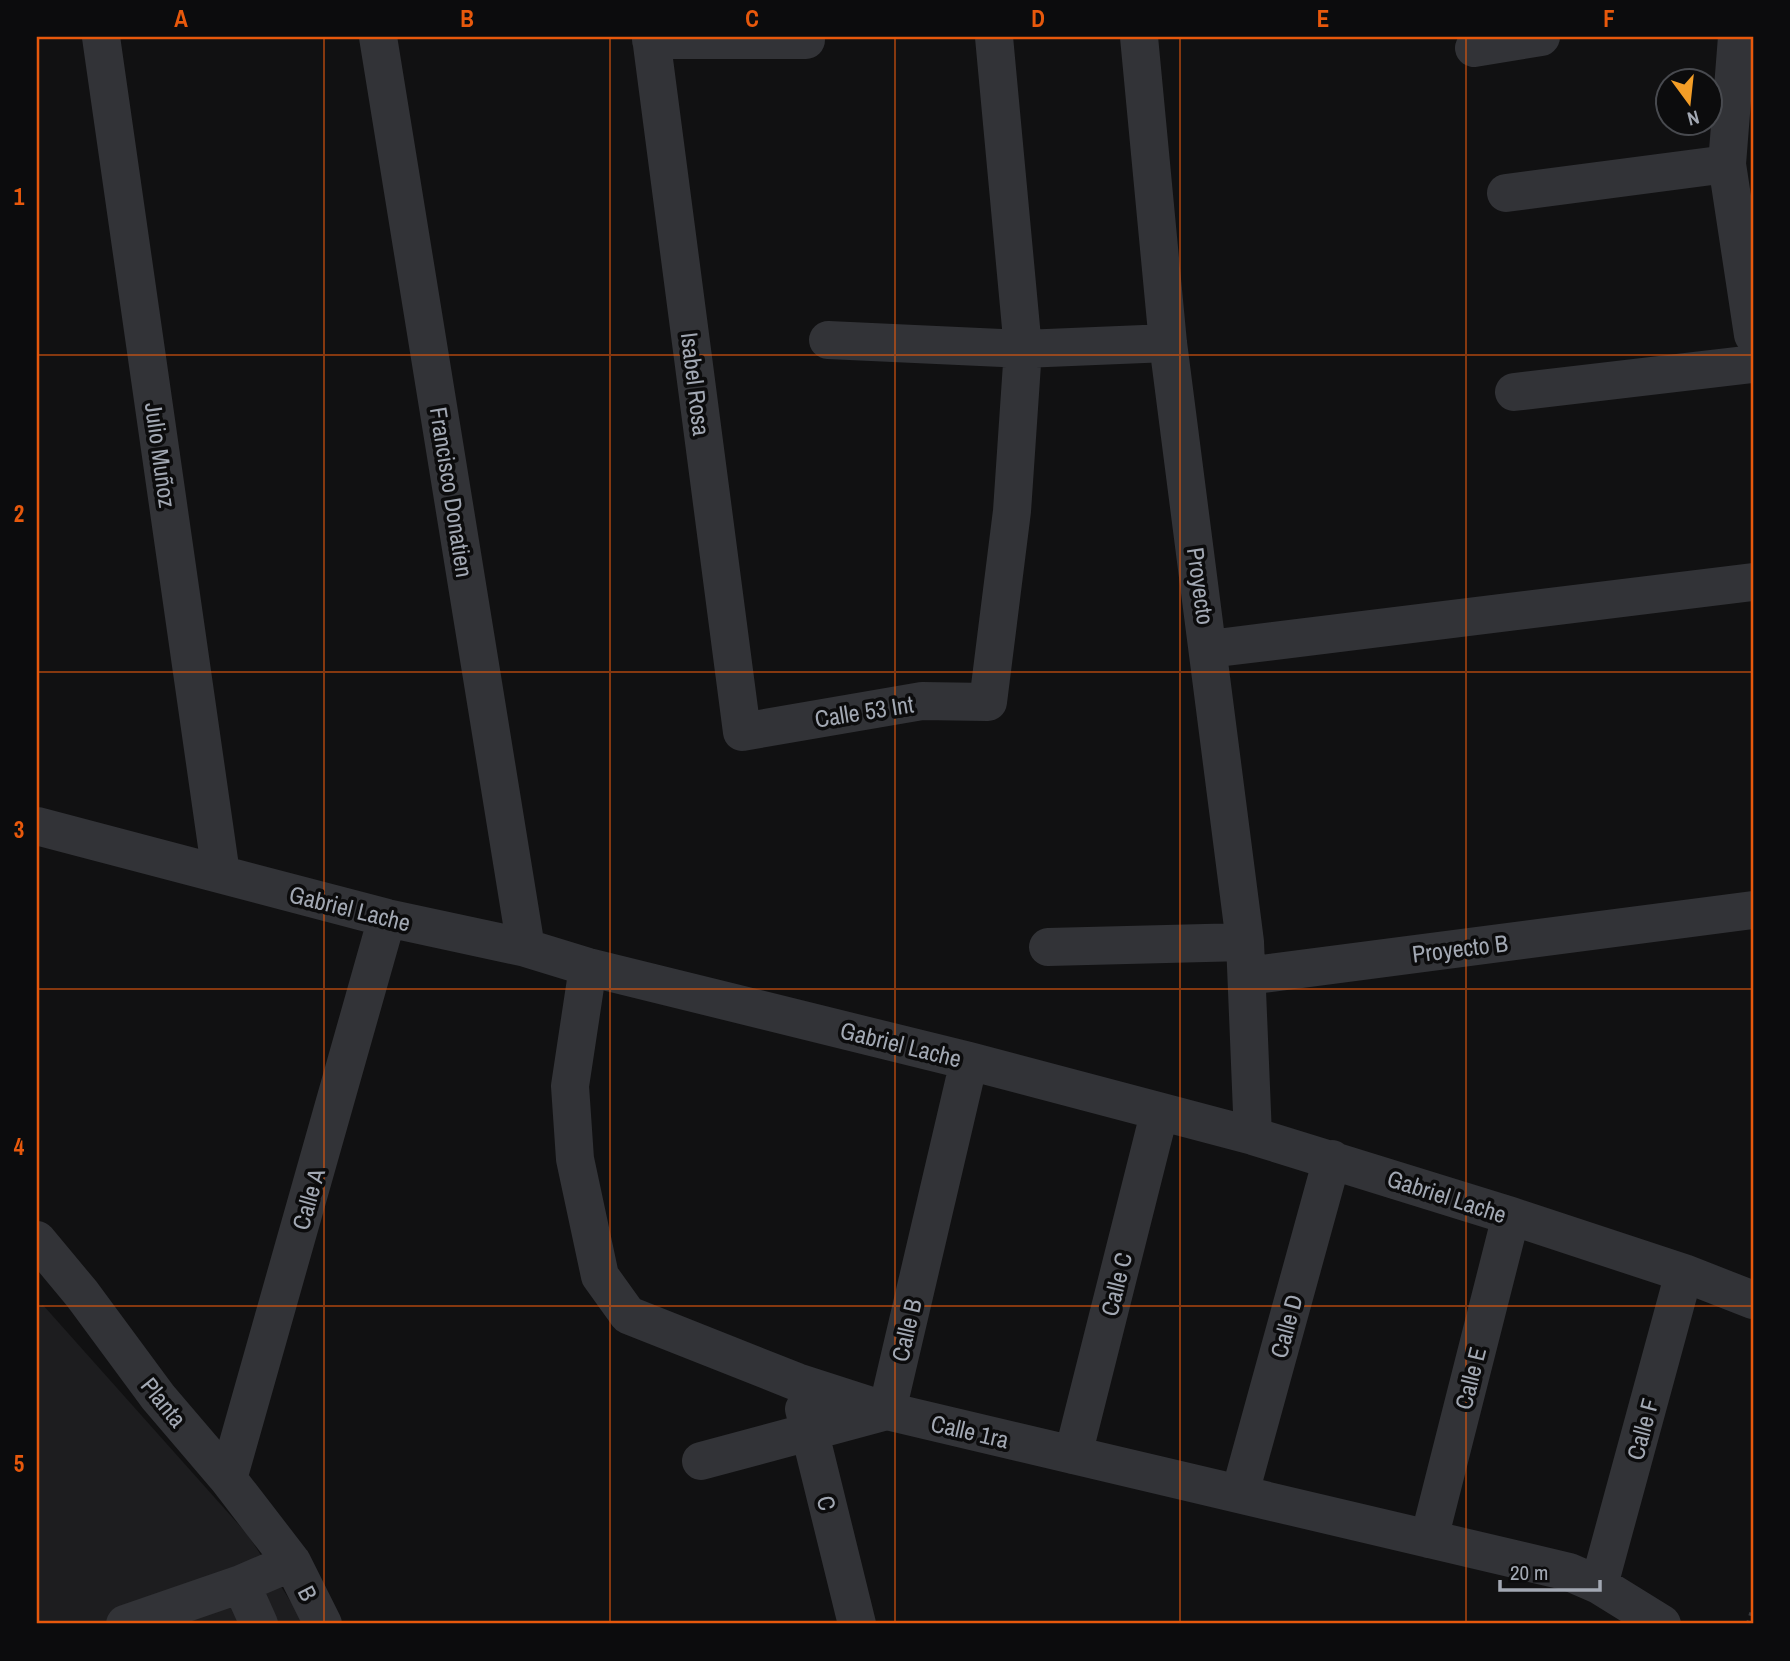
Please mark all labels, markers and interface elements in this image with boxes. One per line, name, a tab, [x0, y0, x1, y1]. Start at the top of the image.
text: A	[174, 3, 188, 34]
text: B	[460, 3, 474, 34]
text: C	[745, 3, 759, 34]
text: D	[1031, 3, 1045, 34]
text: E	[1317, 3, 1329, 34]
text: F	[1603, 3, 1615, 34]
north arrow	[1654, 66, 1724, 136]
text: N	[1685, 104, 1702, 132]
text: 1	[14, 181, 25, 212]
street label: Isabel Rosa	[674, 330, 718, 438]
street label: Julio Muñoz	[138, 400, 184, 510]
street label: Francisco Donatien	[423, 405, 481, 579]
text: 2	[14, 498, 24, 529]
street label: Proyecto	[1180, 545, 1222, 627]
street label: Calle 53 Int	[812, 687, 916, 735]
text: 3	[14, 814, 24, 845]
street label: Gabriel Lache	[286, 878, 414, 938]
street label: Proyecto B	[1410, 926, 1510, 970]
street label: Gabriel Lache	[837, 1014, 965, 1074]
text: 4	[14, 1131, 25, 1162]
street label: Gabriel Lache	[1383, 1162, 1511, 1230]
street label: Calle A	[284, 1164, 332, 1233]
street label: Calle C	[1093, 1249, 1139, 1319]
street label: Calle D	[1262, 1291, 1310, 1361]
street label: Calle B	[883, 1295, 929, 1365]
street label: Calle E	[1447, 1343, 1493, 1413]
street label: Planta	[134, 1370, 194, 1434]
street label: Calle F	[1618, 1395, 1666, 1463]
street label: Calle 1ra	[928, 1407, 1012, 1455]
text: 5	[14, 1448, 24, 1479]
street label: C	[810, 1492, 844, 1514]
scale bar	[1500, 1549, 1599, 1593]
text: 20 m	[1510, 1558, 1548, 1587]
street label: B	[291, 1580, 325, 1606]

